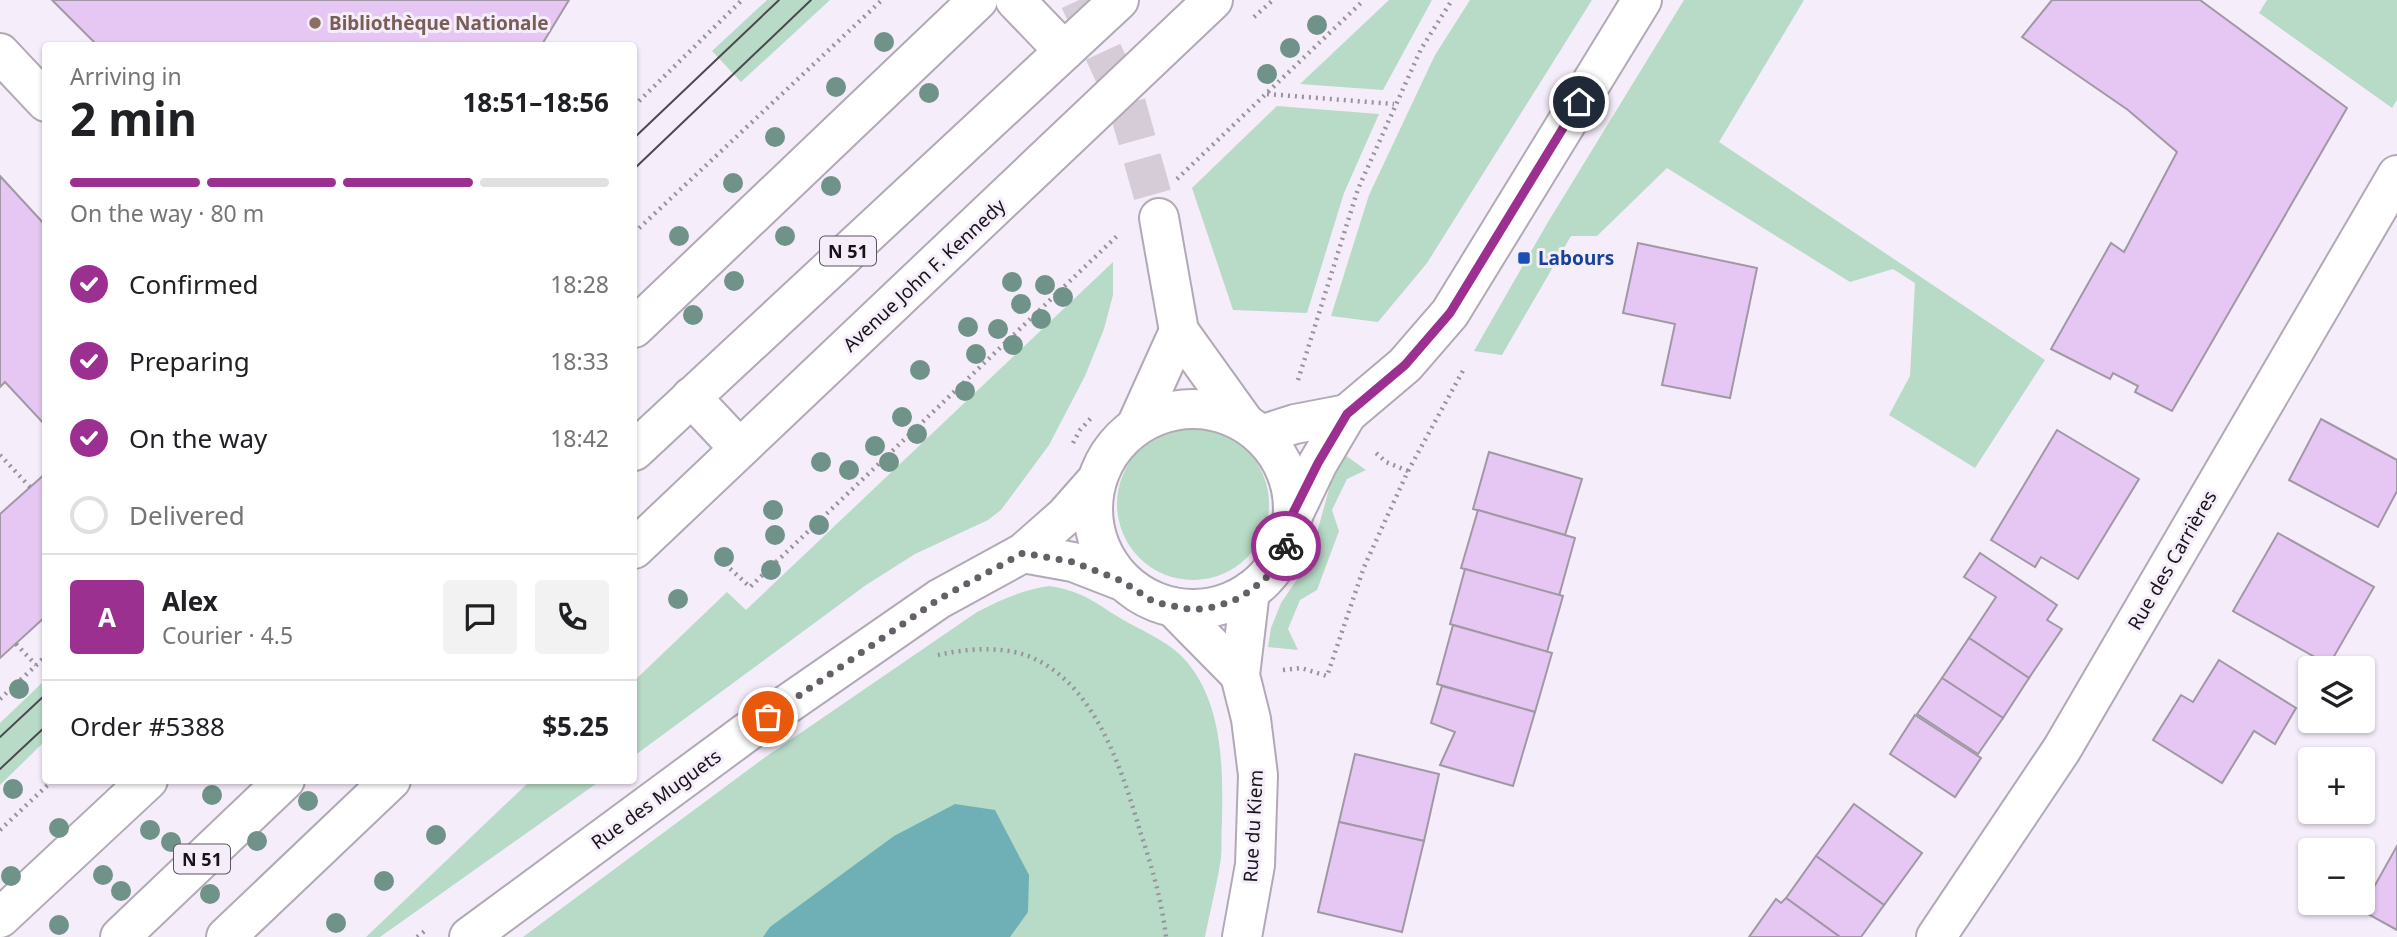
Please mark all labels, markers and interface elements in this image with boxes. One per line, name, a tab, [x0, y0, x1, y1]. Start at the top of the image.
place label: Bibliothèque Nationale	[329, 10, 549, 36]
marker: Bibliothèque Nationale	[307, 15, 323, 31]
text: Arriving in	[70, 60, 182, 92]
pin	[1549, 72, 1609, 132]
icon: home	[1560, 83, 1598, 121]
text: 18:51–18:56	[462, 84, 609, 120]
text: 2 min	[70, 87, 197, 149]
street label: Avenue John F. Kennedy	[837, 192, 1011, 357]
text: On the way · 80 m	[70, 197, 264, 229]
road number: N 51	[820, 236, 876, 265]
place label: Labours	[1538, 245, 1614, 271]
marker: Labours	[1516, 250, 1532, 266]
icon: check	[70, 265, 108, 303]
text: Confirmed	[129, 266, 259, 302]
text: 18:28	[550, 268, 609, 300]
icon: check	[70, 342, 108, 380]
text: Preparing	[129, 343, 250, 379]
text: 18:33	[550, 345, 609, 377]
icon: check	[70, 419, 108, 457]
text: On the way	[129, 420, 267, 456]
text: 18:42	[550, 422, 609, 454]
street label: Rue des Carrières	[2122, 486, 2222, 634]
text: Delivered	[129, 497, 245, 533]
courier	[1251, 511, 1321, 581]
icon: bike	[1267, 527, 1305, 565]
button: chat	[443, 580, 517, 654]
button: phone	[535, 580, 609, 654]
text: Alex	[162, 583, 218, 619]
text: A	[98, 599, 116, 635]
text: Courier · 4.5	[162, 619, 293, 651]
map controls	[2298, 656, 2375, 915]
button: layers	[2298, 656, 2375, 733]
pin	[738, 687, 798, 747]
icon: bag	[749, 698, 787, 736]
text: Order #5388	[70, 708, 225, 744]
text: $5.25	[542, 708, 609, 744]
street label: Rue des Muguets	[586, 743, 726, 855]
button: +	[2298, 747, 2375, 824]
street label: Rue du Kiem	[1237, 769, 1269, 883]
button: −	[2298, 838, 2375, 915]
road number: N 51	[174, 844, 230, 874]

